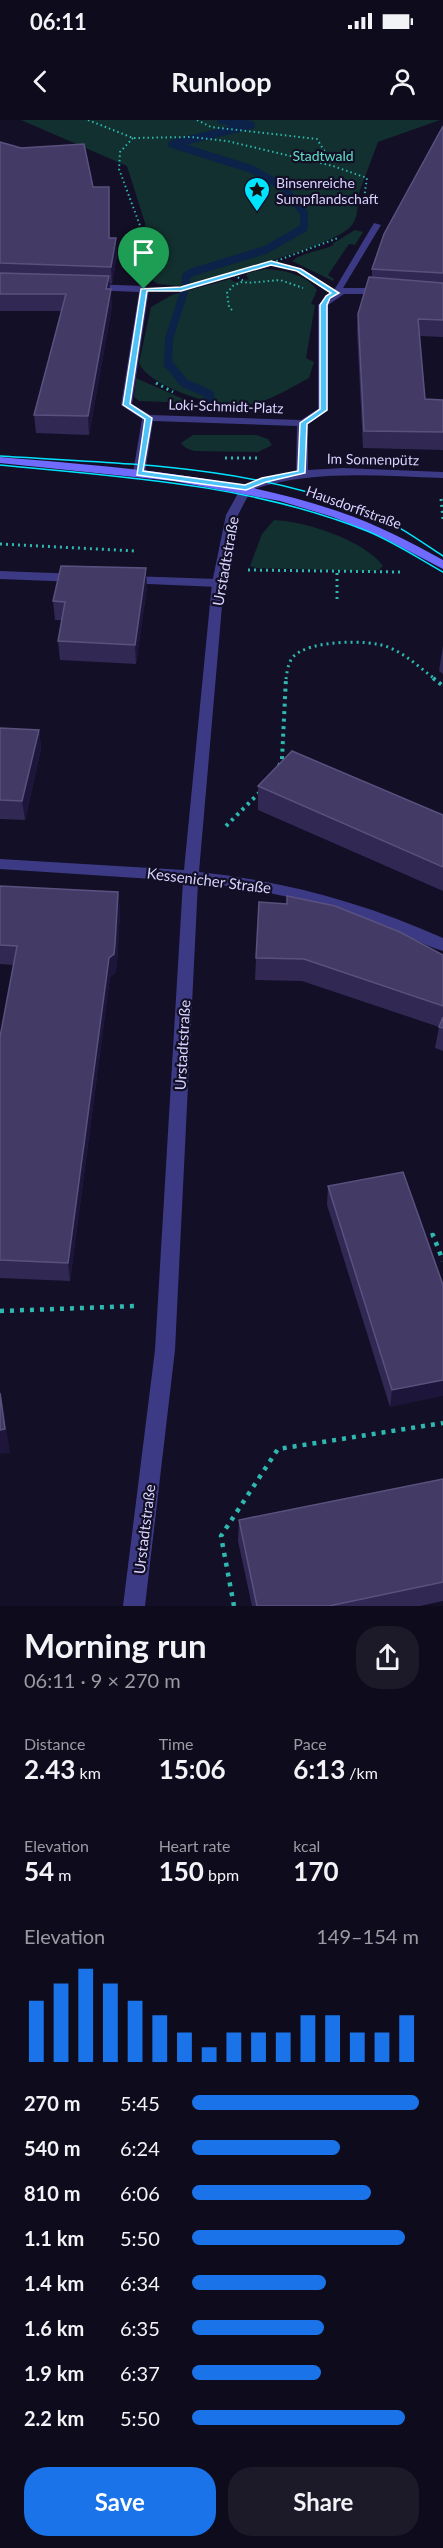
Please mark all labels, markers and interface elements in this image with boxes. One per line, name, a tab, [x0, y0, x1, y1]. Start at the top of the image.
text: 06:11	[30, 8, 87, 35]
icon: back	[24, 65, 57, 98]
text: Runloop	[171, 65, 272, 98]
icon: person	[386, 65, 419, 98]
park label: Stadtwald	[292, 147, 354, 164]
place label: Binsenreiche Sumpflandschaft	[276, 174, 379, 207]
place icon: Binsenreiche Sumpflandschaft	[242, 175, 272, 213]
pin	[118, 227, 169, 289]
icon: arrive	[127, 236, 160, 269]
street label: Loki-Schmidt-Platz	[168, 395, 284, 417]
street label: Im Sonnenpütz	[327, 450, 419, 468]
street label: Hausdorffstraße	[304, 482, 404, 532]
street label: Urstadtstraße	[208, 515, 242, 607]
street label: Kessenicher Straße	[146, 863, 272, 897]
street label: Urstadtstraße	[171, 999, 193, 1091]
street label: Urstadtstraße	[130, 1483, 158, 1575]
text: Morning run	[24, 1625, 207, 1665]
button: share	[356, 1626, 419, 1689]
text: 06:11 · 9 × 270 m	[24, 1668, 181, 1692]
text: Distance	[24, 1734, 85, 1753]
text: Time	[159, 1734, 194, 1753]
text: Pace	[293, 1734, 327, 1753]
text: 2.43	[24, 1753, 75, 1785]
text: 15:06	[159, 1753, 226, 1785]
text: 6:13	[293, 1753, 345, 1785]
text: km	[75, 1763, 101, 1782]
text: /km	[345, 1763, 378, 1782]
text: Elevation	[24, 1836, 89, 1855]
text: Heart rate	[159, 1836, 230, 1855]
text: kcal	[293, 1836, 320, 1855]
text: 54	[24, 1855, 54, 1887]
text: 150	[159, 1855, 204, 1887]
text: 170	[293, 1855, 339, 1887]
text: m	[54, 1865, 71, 1884]
text: bpm	[204, 1865, 239, 1884]
text: Elevation	[24, 1924, 105, 1948]
text: 149–154 m	[316, 1924, 419, 1948]
text: 270 m	[24, 2091, 80, 2115]
text: 5:45	[120, 2091, 160, 2115]
text: 540 m	[24, 2136, 80, 2160]
text: 6:24	[120, 2136, 160, 2160]
text: 810 m	[24, 2181, 80, 2205]
text: 6:06	[120, 2181, 160, 2205]
text: 1.1 km	[24, 2226, 84, 2250]
text: 5:50	[120, 2226, 160, 2250]
text: 1.4 km	[24, 2271, 84, 2295]
text: 6:34	[120, 2271, 160, 2295]
text: 1.6 km	[24, 2316, 84, 2340]
text: 6:35	[120, 2316, 160, 2340]
text: 1.9 km	[24, 2361, 84, 2385]
text: 6:37	[120, 2361, 160, 2385]
text: 2.2 km	[24, 2406, 84, 2430]
text: 5:50	[120, 2406, 160, 2430]
button: Save	[24, 2467, 216, 2536]
button: Share	[228, 2467, 419, 2536]

